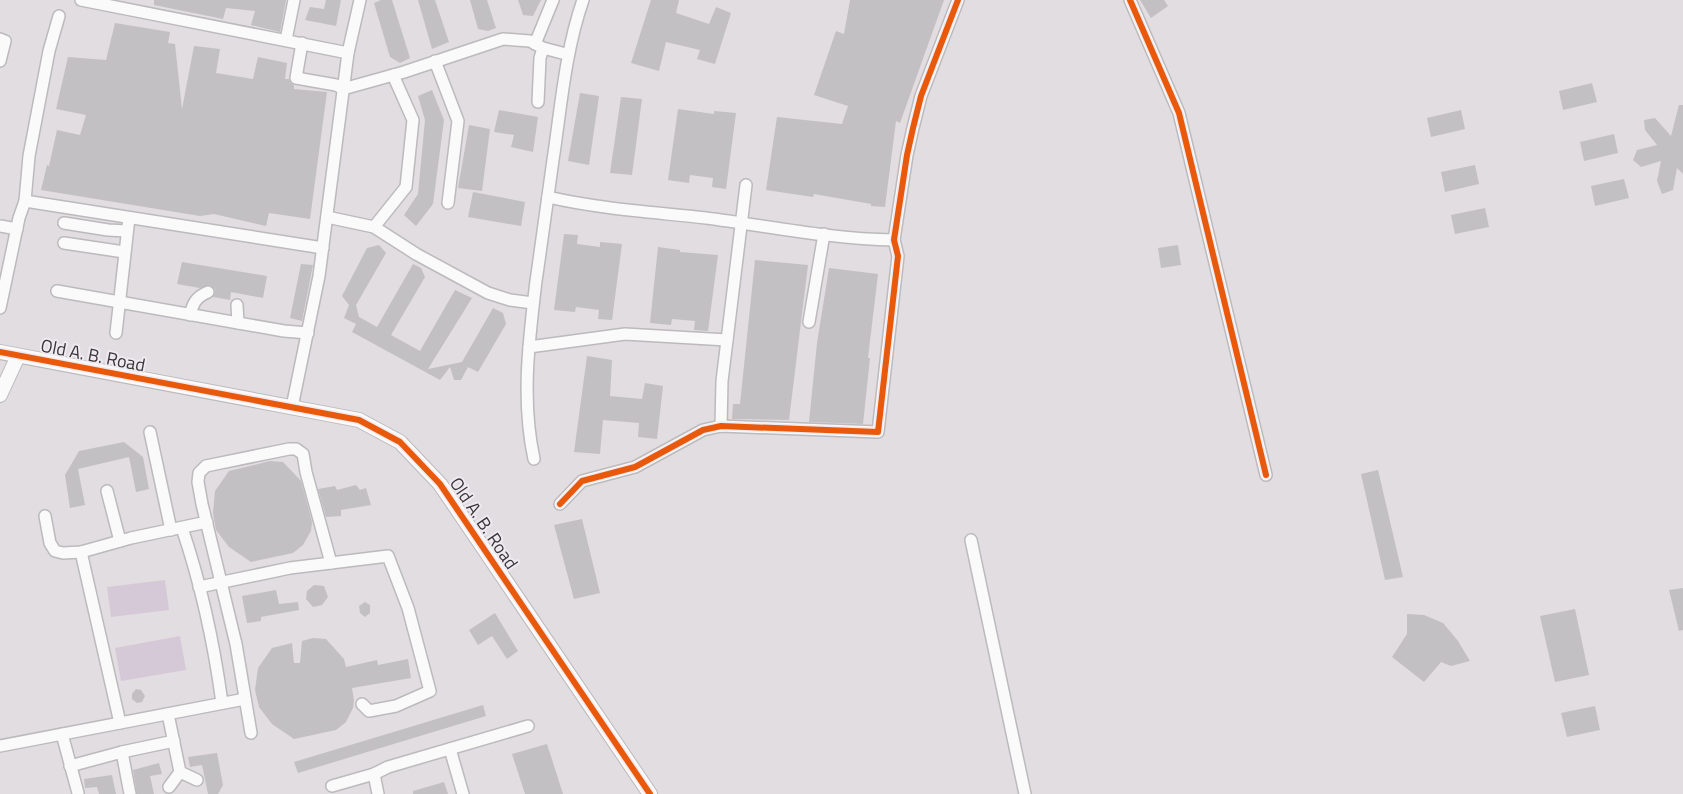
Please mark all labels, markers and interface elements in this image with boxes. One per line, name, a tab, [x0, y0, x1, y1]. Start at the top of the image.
street label: Old A. B. Road	[38, 332, 148, 378]
street label: Old A. B. Road	[443, 472, 525, 574]

